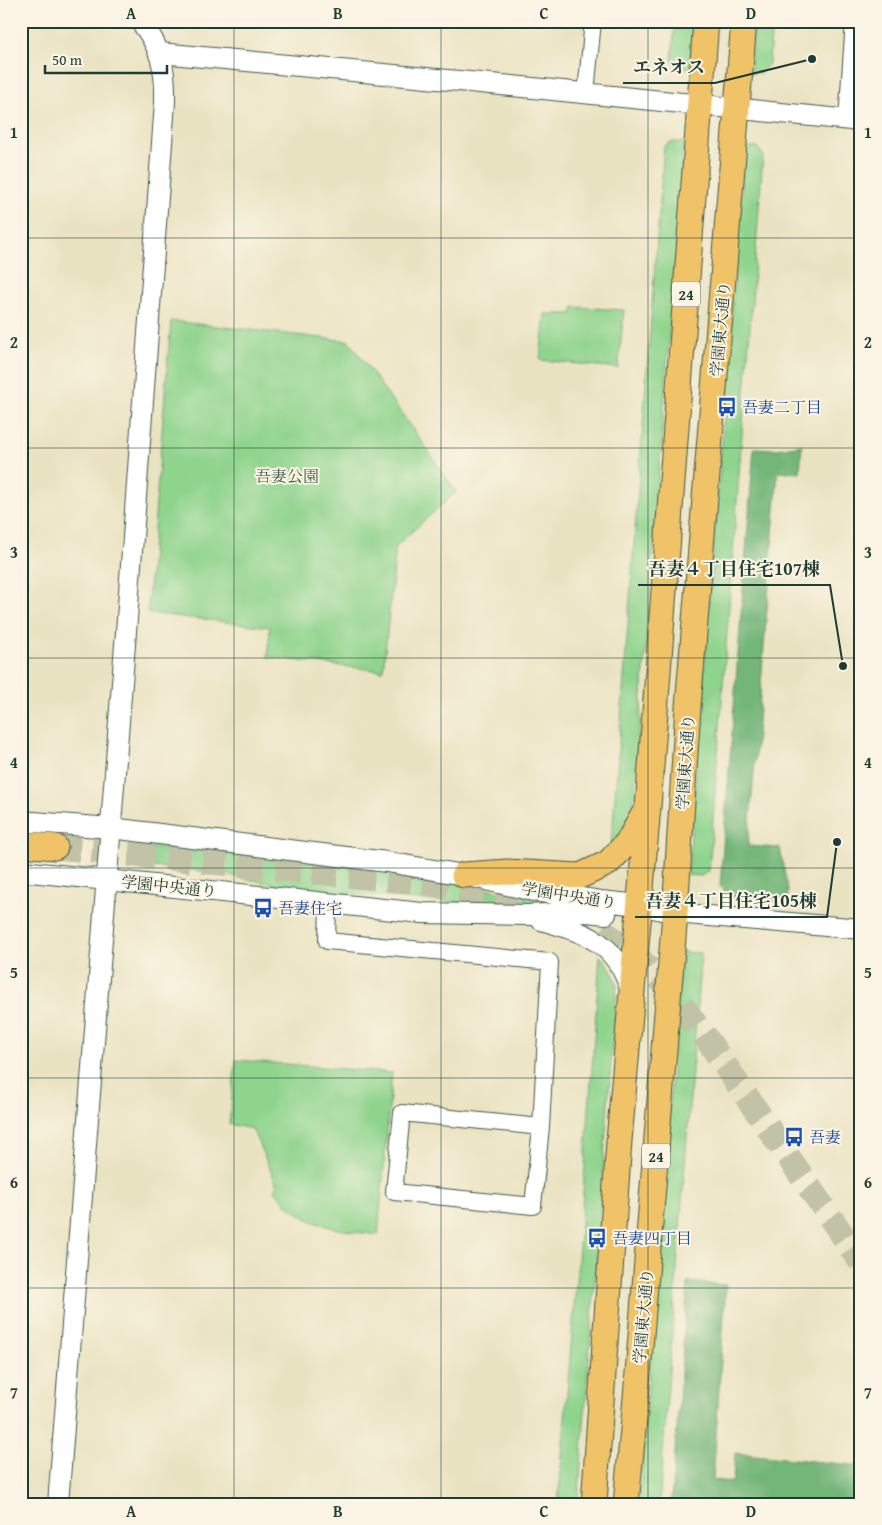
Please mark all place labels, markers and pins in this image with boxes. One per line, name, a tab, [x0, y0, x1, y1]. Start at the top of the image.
callout: エネオス	[623, 50, 715, 83]
place label: 吾妻二丁目	[742, 395, 822, 419]
bus stop icon: 吾妻二丁目	[716, 396, 738, 418]
callout: 吾妻４丁目住宅107棟	[638, 552, 830, 585]
callout: 吾妻４丁目住宅105棟	[635, 884, 827, 917]
place label: 吾妻住宅	[278, 896, 342, 920]
bus stop icon: 吾妻住宅	[252, 897, 274, 919]
place label: 吾妻	[809, 1125, 841, 1149]
bus stop icon: 吾妻	[783, 1126, 805, 1148]
place label: 吾妻四丁目	[612, 1226, 692, 1250]
bus stop icon: 吾妻四丁目	[586, 1227, 608, 1249]

